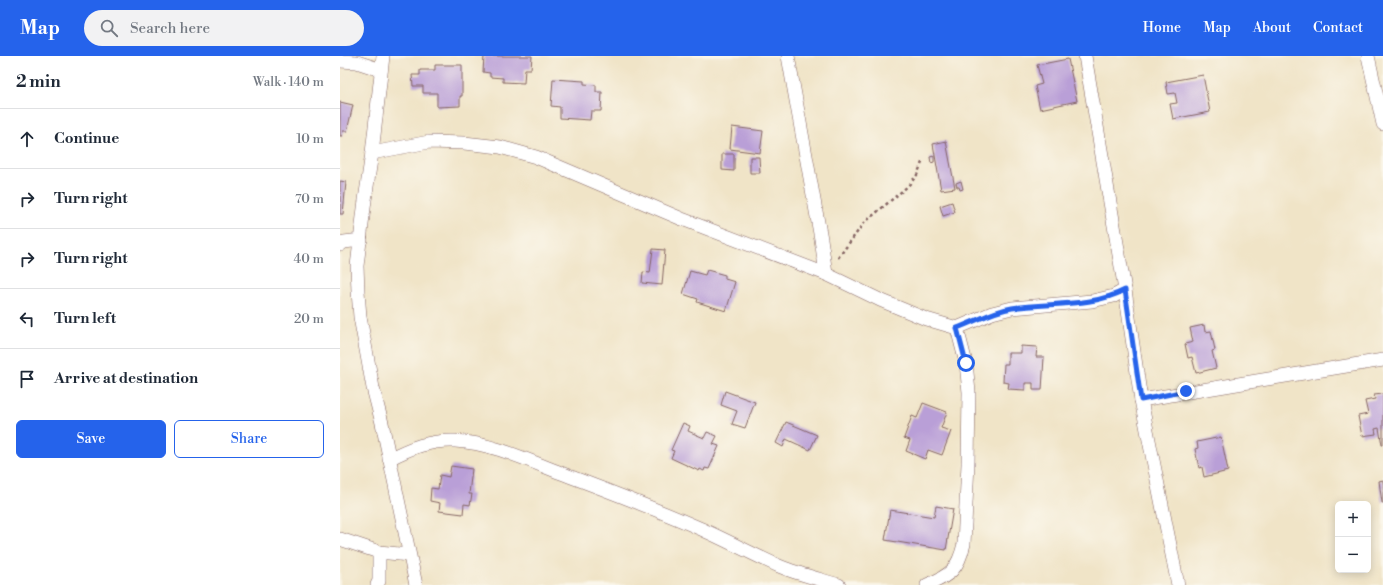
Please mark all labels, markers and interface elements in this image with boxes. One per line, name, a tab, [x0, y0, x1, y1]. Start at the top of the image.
search box	[84, 10, 364, 46]
text: Map	[20, 16, 60, 40]
icon: search	[98, 17, 120, 39]
text: Search here	[130, 19, 210, 38]
text: Home	[1143, 19, 1181, 37]
text: Map	[1203, 19, 1231, 37]
text: About	[1253, 19, 1291, 37]
text: Contact	[1313, 19, 1363, 37]
text: 2 min	[16, 71, 61, 93]
text: Walk · 140 m	[253, 74, 324, 90]
icon: ahead	[16, 128, 38, 150]
text: Continue	[54, 129, 119, 148]
text: 10 m	[296, 131, 324, 147]
icon: right	[16, 188, 38, 210]
text: Turn right	[54, 189, 128, 208]
text: 70 m	[295, 191, 324, 207]
icon: right	[16, 248, 38, 270]
text: Turn right	[54, 249, 128, 268]
text: 40 m	[294, 251, 324, 267]
icon: left	[16, 308, 38, 330]
text: Turn left	[54, 309, 116, 328]
text: 20 m	[294, 311, 324, 327]
route start	[957, 354, 975, 372]
icon: arrive	[16, 368, 38, 390]
text: Arrive at destination	[54, 369, 198, 388]
route end	[1177, 382, 1195, 400]
button: Save	[16, 420, 166, 458]
button: Share	[174, 420, 324, 458]
map controls	[1335, 501, 1371, 573]
button: +	[1335, 501, 1371, 537]
button: −	[1335, 537, 1371, 573]

